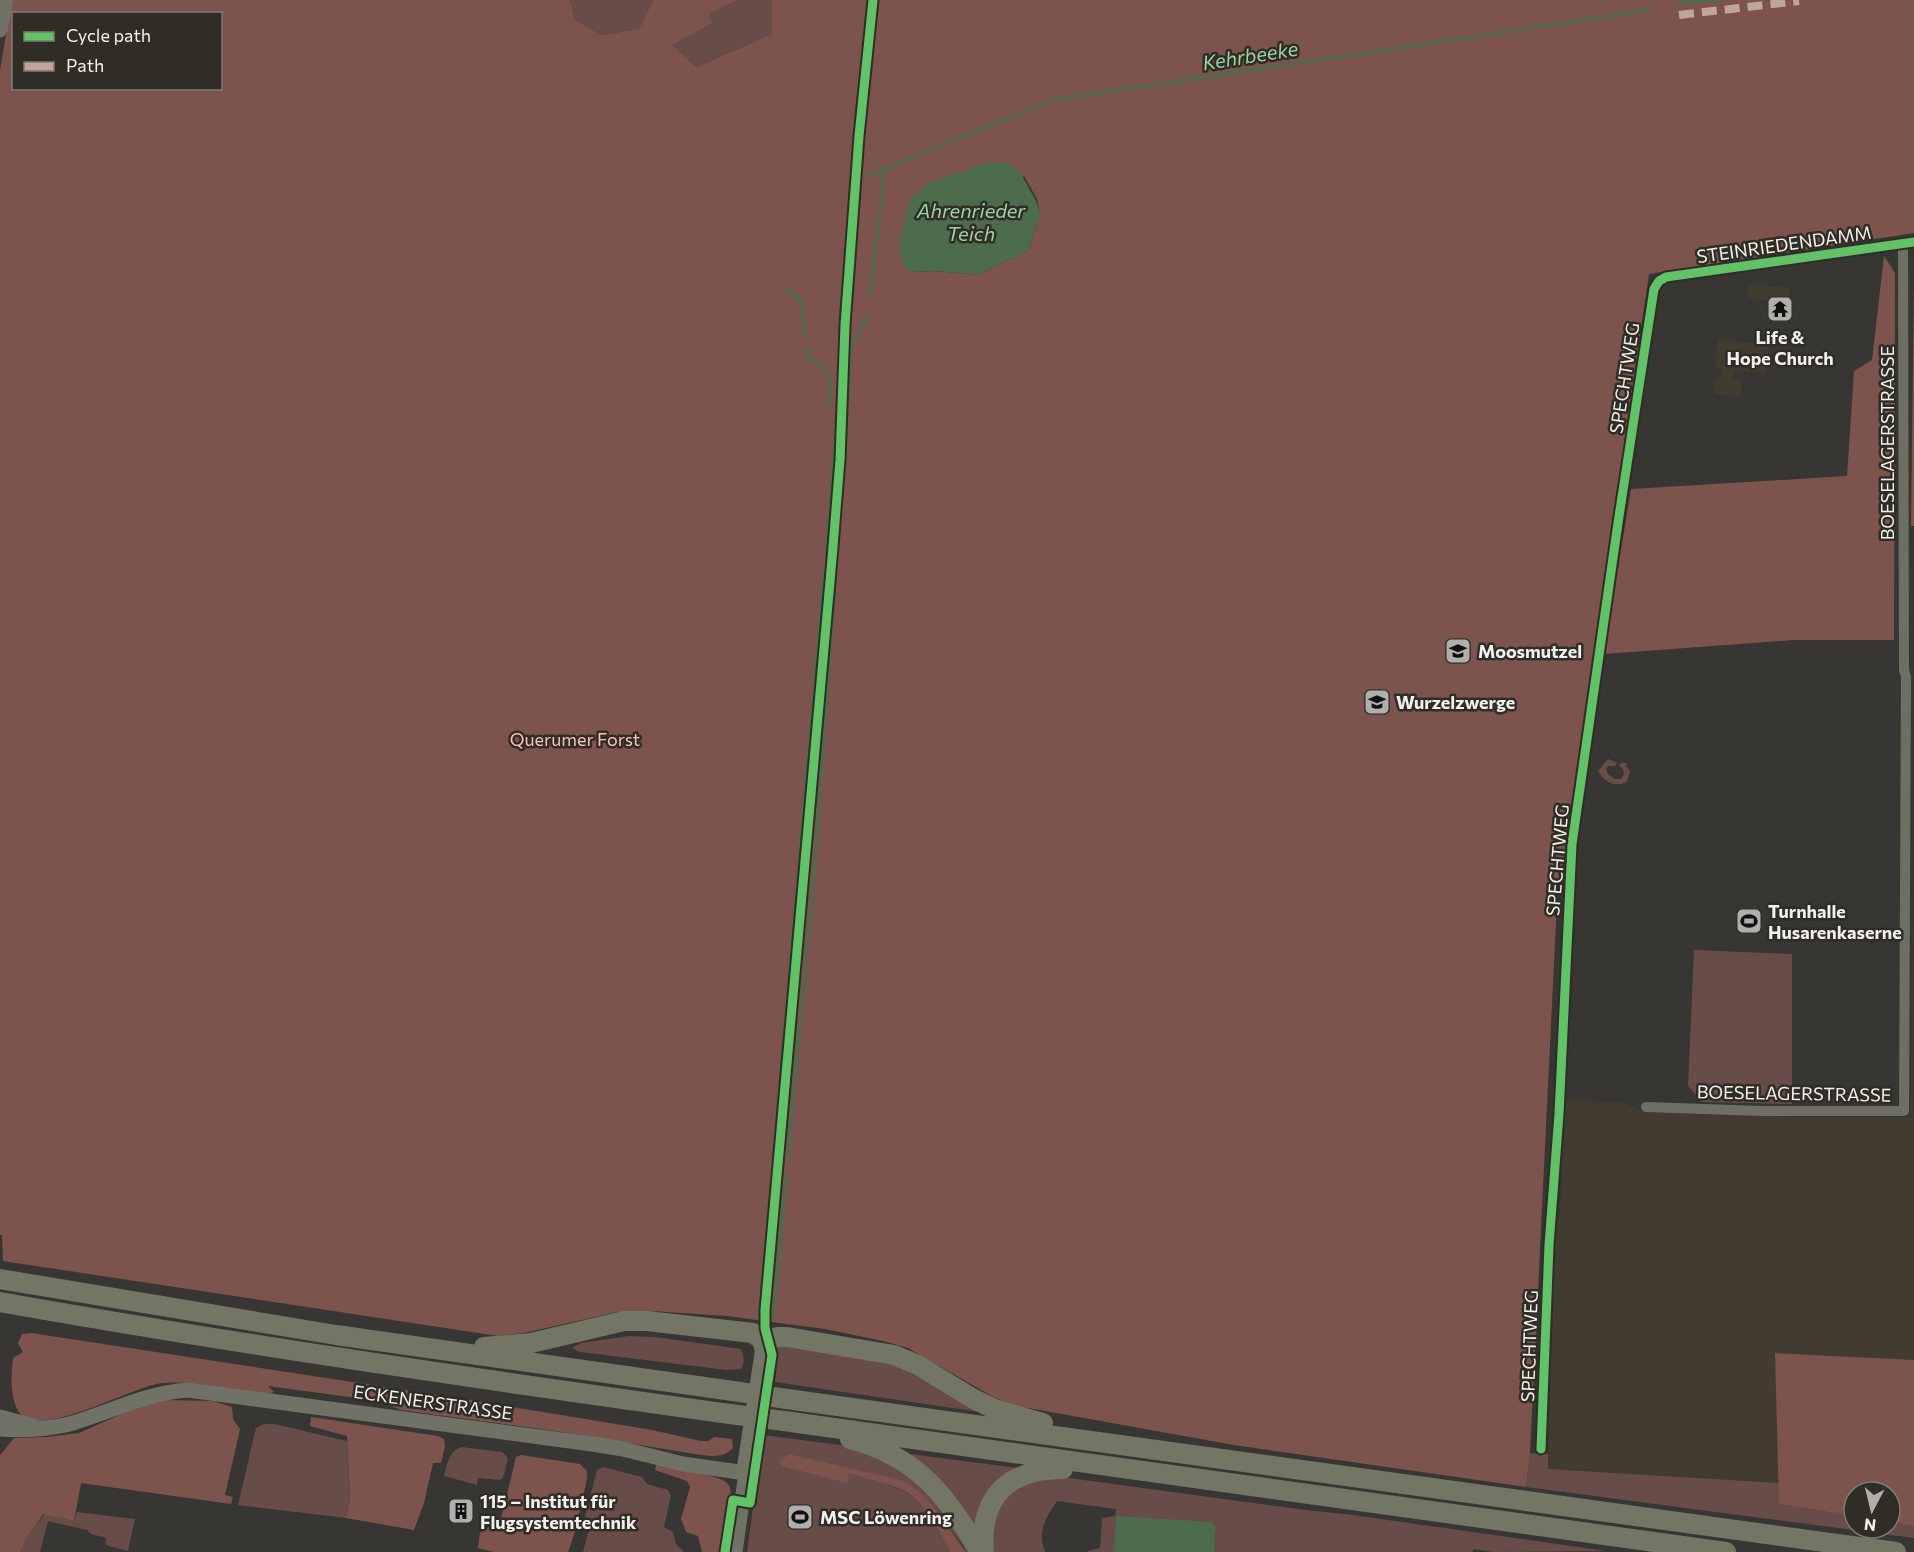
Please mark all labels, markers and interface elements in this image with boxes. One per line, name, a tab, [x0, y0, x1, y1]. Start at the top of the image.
legend	[12, 12, 222, 90]
text: Cycle path	[66, 24, 151, 46]
water label: Kehrbeeke	[1201, 36, 1300, 74]
text: Path	[66, 54, 104, 76]
water label: Ahrenrieder Teich	[916, 198, 1026, 245]
street label: STEINRIEDENDAMM	[1695, 221, 1873, 267]
temple icon: Life & Hope Church	[1765, 294, 1795, 324]
street label: SPECHTWEG	[1604, 321, 1644, 435]
place label: Life & Hope Church	[1726, 326, 1834, 369]
street label: BOESELAGERSTRASSE	[1876, 346, 1898, 540]
school or university icon: Moosmutzel	[1443, 636, 1473, 666]
place label: Moosmutzel	[1478, 640, 1582, 662]
school or university icon: Wurzelzwerge	[1362, 687, 1392, 717]
place label: Wurzelzwerge	[1396, 691, 1515, 713]
park label: Querumer Forst	[510, 728, 640, 750]
street label: SPECHTWEG	[1541, 803, 1573, 917]
place label: Turnhalle Husarenkaserne	[1768, 900, 1902, 943]
sports icon: Turnhalle Husarenkaserne	[1734, 906, 1764, 936]
street label: BOESELAGERSTRASSE	[1697, 1080, 1891, 1106]
street label: SPECHTWEG	[1516, 1290, 1542, 1402]
street label: ECKENERSTRASSE	[352, 1380, 514, 1424]
north arrow	[1842, 1480, 1902, 1540]
place label: 115 – Institut für Flugsystemtechnik	[480, 1490, 637, 1533]
building icon: 115 – Institut für Flugsystemtechnik	[446, 1496, 476, 1526]
sports icon: MSC Löwenring	[785, 1502, 815, 1532]
place label: MSC Löwenring	[820, 1506, 952, 1528]
text: N	[1863, 1515, 1877, 1536]

